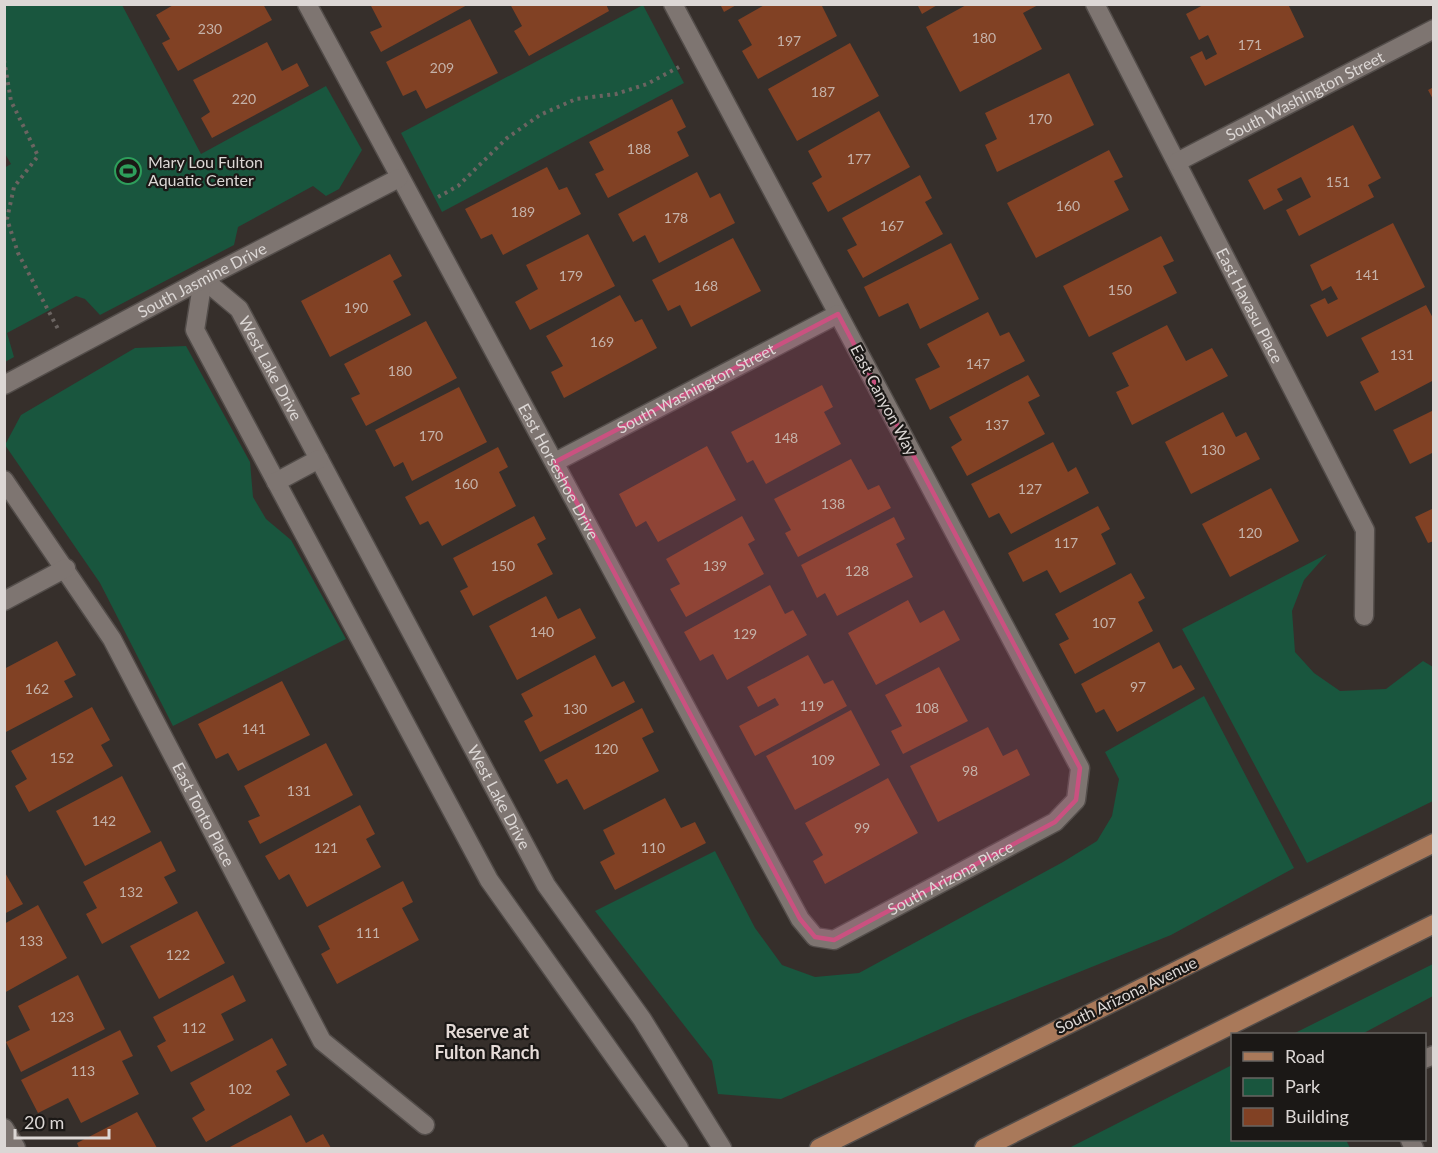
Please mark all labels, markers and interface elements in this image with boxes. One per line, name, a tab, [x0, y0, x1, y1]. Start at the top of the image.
house number: 230	[198, 20, 222, 37]
house number: 180	[972, 29, 996, 46]
house number: 197	[777, 32, 801, 49]
house number: 171	[1238, 36, 1262, 53]
street label: South Washington Street	[1222, 46, 1387, 144]
house number: 209	[430, 59, 454, 76]
house number: 187	[811, 83, 835, 100]
house number: 220	[232, 90, 256, 107]
house number: 170	[1028, 110, 1052, 127]
house number: 188	[627, 140, 651, 157]
house number: 177	[847, 150, 871, 167]
place label: Mary Lou Fulton Aquatic Center	[148, 152, 263, 189]
sports icon: Mary Lou Fulton Aquatic Center	[113, 156, 143, 186]
house number: 151	[1326, 173, 1350, 190]
house number: 160	[1056, 197, 1080, 214]
house number: 189	[511, 203, 535, 220]
house number: 178	[664, 209, 688, 226]
house number: 167	[880, 217, 904, 234]
street label: South Jasmine Drive	[134, 238, 269, 321]
street label: East Havasu Place	[1213, 245, 1288, 366]
house number: 141	[1355, 266, 1379, 283]
house number: 179	[559, 267, 583, 284]
house number: 168	[694, 277, 718, 294]
house number: 150	[1108, 281, 1132, 298]
house number: 190	[344, 299, 368, 316]
street label: West Lake Drive	[235, 313, 307, 423]
house number: 169	[590, 333, 614, 350]
street label: South Washington Street	[613, 339, 778, 437]
street label: East Canyon Way	[847, 341, 922, 459]
house number: 131	[1390, 346, 1414, 363]
house number: 147	[966, 355, 990, 372]
house number: 180	[388, 362, 412, 379]
street label: East Horseshoe Drive	[515, 400, 604, 543]
house number: 137	[985, 416, 1009, 433]
house number: 170	[419, 427, 443, 444]
house number: 148	[774, 429, 798, 446]
house number: 130	[1201, 441, 1225, 458]
house number: 160	[454, 475, 478, 492]
house number: 127	[1018, 480, 1042, 497]
house number: 138	[821, 495, 845, 512]
house number: 120	[1238, 524, 1262, 541]
house number: 117	[1054, 534, 1078, 551]
house number: 150	[491, 557, 515, 574]
house number: 139	[703, 557, 727, 574]
house number: 128	[845, 562, 869, 579]
house number: 107	[1092, 614, 1116, 631]
house number: 140	[530, 623, 554, 640]
house number: 129	[733, 625, 757, 642]
house number: 97	[1130, 678, 1146, 695]
house number: 162	[25, 680, 49, 697]
house number: 119	[800, 697, 824, 714]
house number: 108	[915, 699, 939, 716]
house number: 130	[563, 700, 587, 717]
house number: 141	[242, 720, 266, 737]
house number: 120	[594, 740, 618, 757]
street label: West Lake Drive	[464, 741, 535, 852]
house number: 152	[50, 749, 74, 766]
house number: 109	[811, 751, 835, 768]
street label: East Tonto Place	[169, 759, 239, 869]
house number: 98	[962, 762, 978, 779]
house number: 131	[287, 782, 311, 799]
house number: 142	[92, 812, 116, 829]
house number: 99	[854, 819, 870, 836]
street label: South Arizona Place	[884, 836, 1016, 919]
house number: 121	[314, 839, 338, 856]
house number: 110	[641, 839, 665, 856]
house number: 132	[119, 883, 143, 900]
house number: 111	[356, 924, 380, 941]
house number: 133	[19, 932, 43, 949]
house number: 122	[166, 946, 190, 963]
street label: South Arizona Avenue	[1052, 952, 1200, 1037]
house number: 123	[50, 1008, 74, 1025]
house number: 112	[182, 1019, 206, 1036]
district label: Reserve at Fulton Ranch	[434, 1020, 540, 1063]
legend	[1231, 1033, 1426, 1141]
text: Road	[1285, 1045, 1325, 1067]
house number: 113	[71, 1062, 95, 1079]
text: Park	[1285, 1075, 1321, 1097]
house number: 102	[228, 1080, 252, 1097]
scale bar	[15, 1102, 110, 1140]
text: Building	[1285, 1105, 1349, 1127]
text: 20 m	[24, 1111, 64, 1133]

